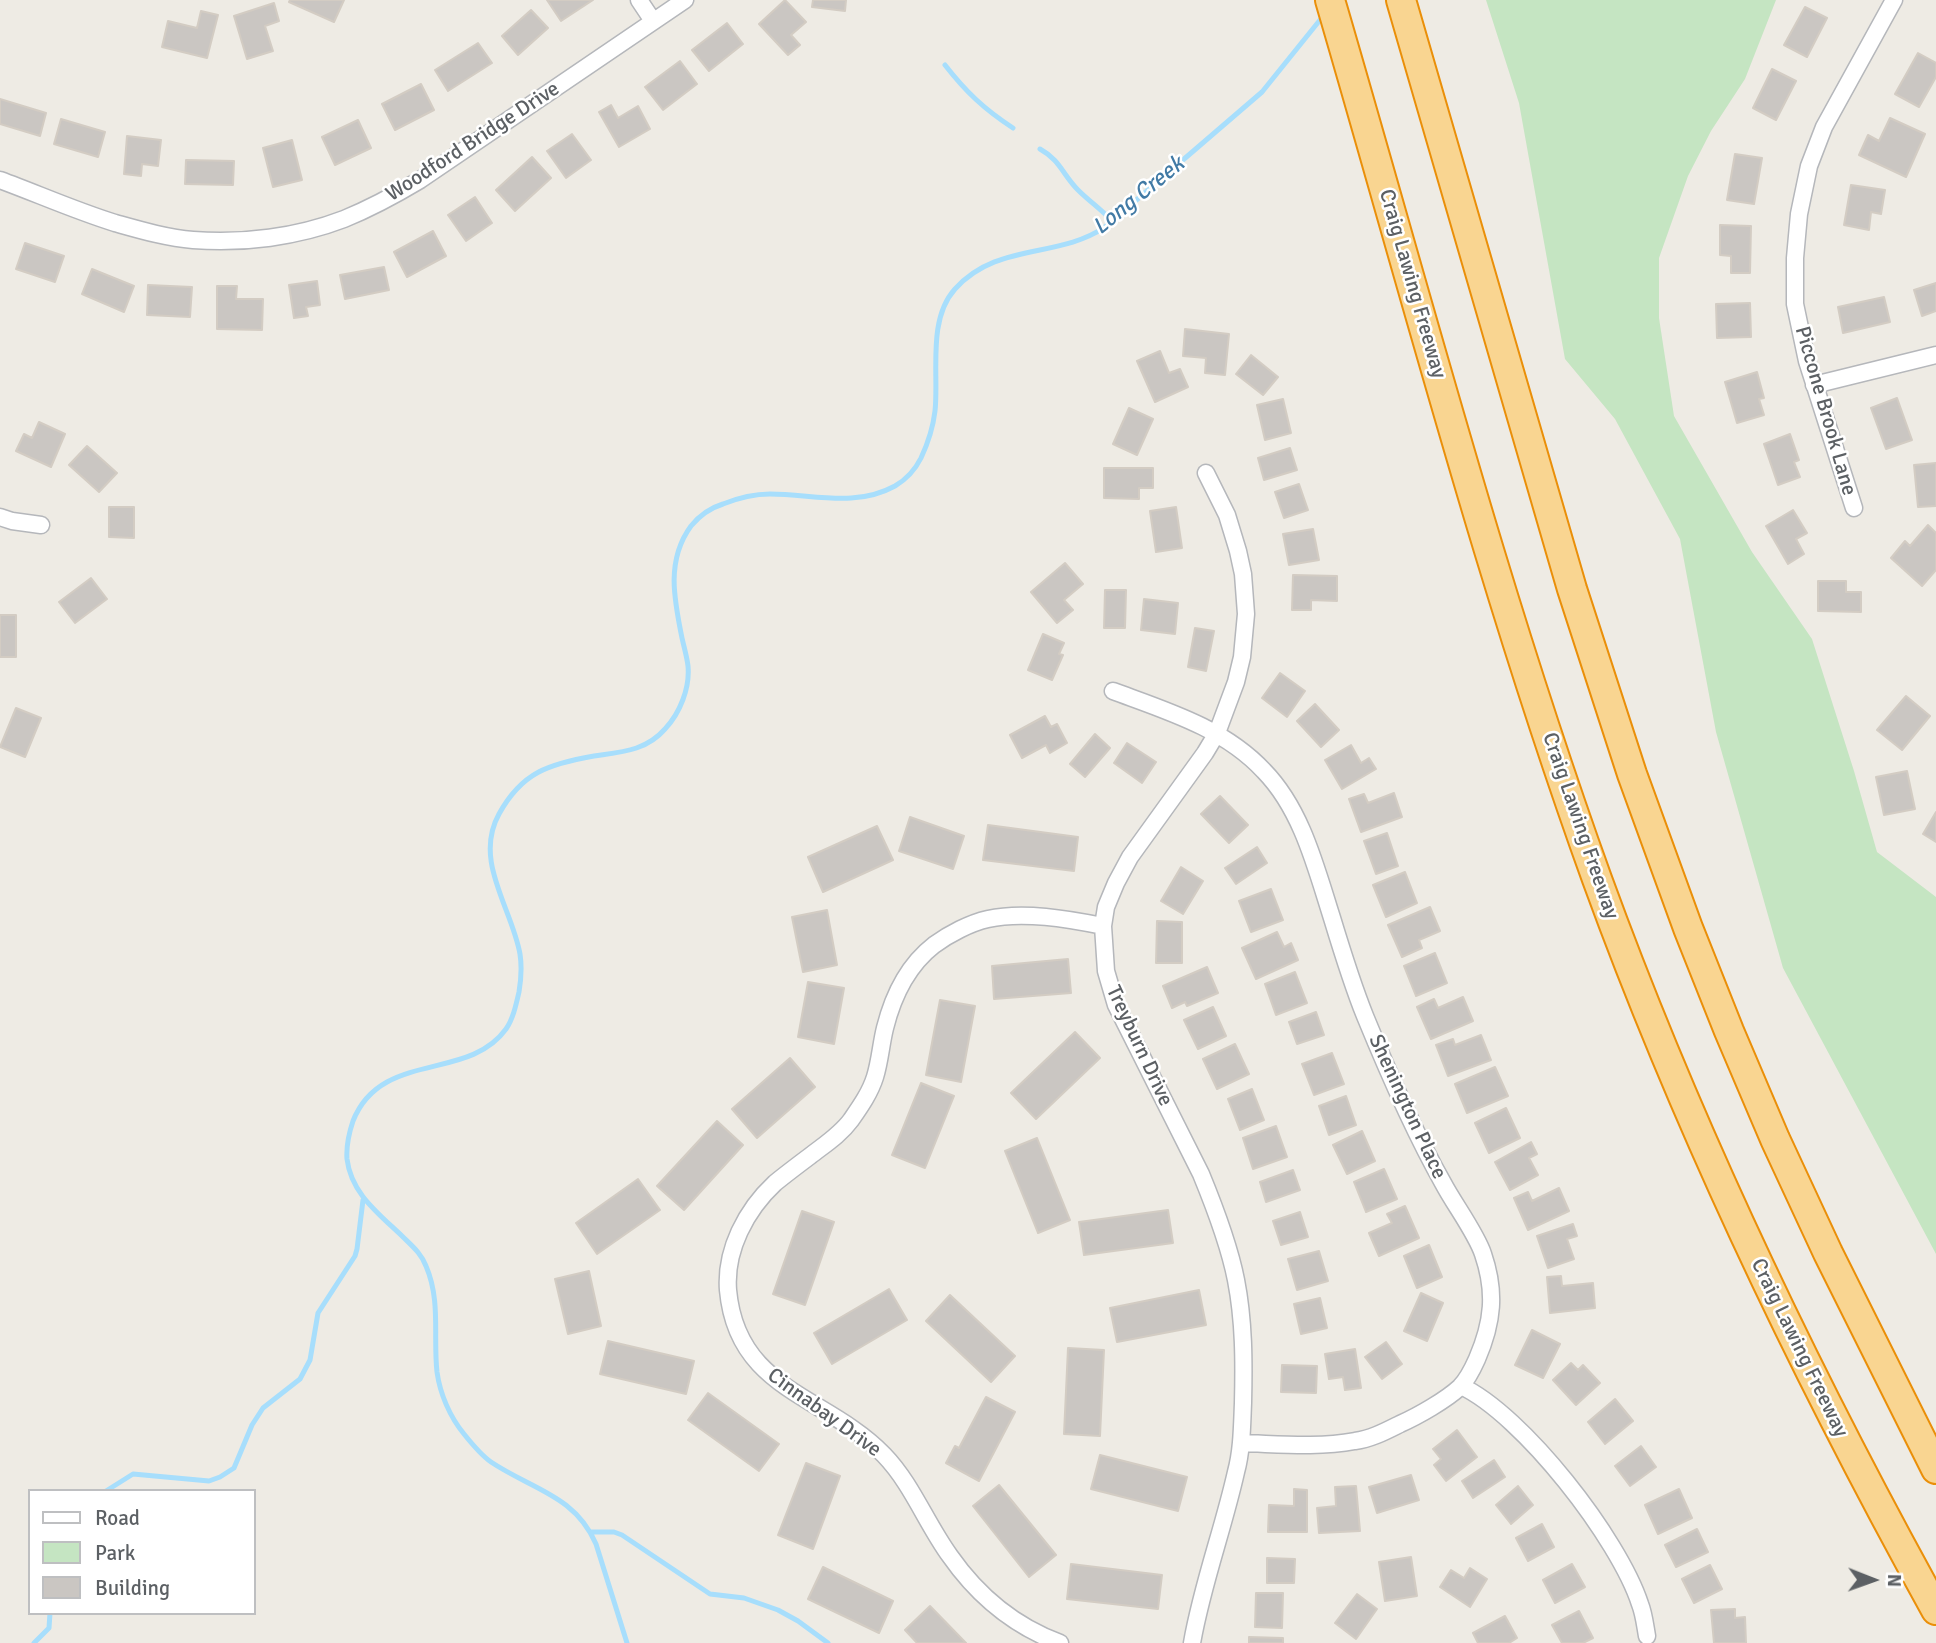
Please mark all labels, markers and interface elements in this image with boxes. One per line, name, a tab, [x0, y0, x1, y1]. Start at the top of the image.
street label: Woodford Bridge Drive	[382, 77, 564, 207]
water label: Long Creek	[1088, 151, 1190, 241]
street label: Craig Lawing Freeway	[1373, 187, 1451, 381]
street label: Piccone Brook Lane	[1789, 324, 1861, 498]
street label: Craig Lawing Freeway	[1536, 729, 1624, 923]
street label: Treyburn Drive	[1100, 982, 1178, 1110]
street label: Shenington Place	[1363, 1031, 1451, 1183]
street label: Craig Lawing Freeway	[1745, 1255, 1853, 1441]
street label: Cinnabay Drive	[762, 1363, 886, 1463]
legend	[28, 1489, 256, 1615]
text: Road	[95, 1505, 140, 1531]
text: Park	[95, 1540, 135, 1566]
north arrow	[1838, 1545, 1908, 1615]
text: N	[1882, 1574, 1906, 1587]
text: Building	[95, 1575, 170, 1601]

